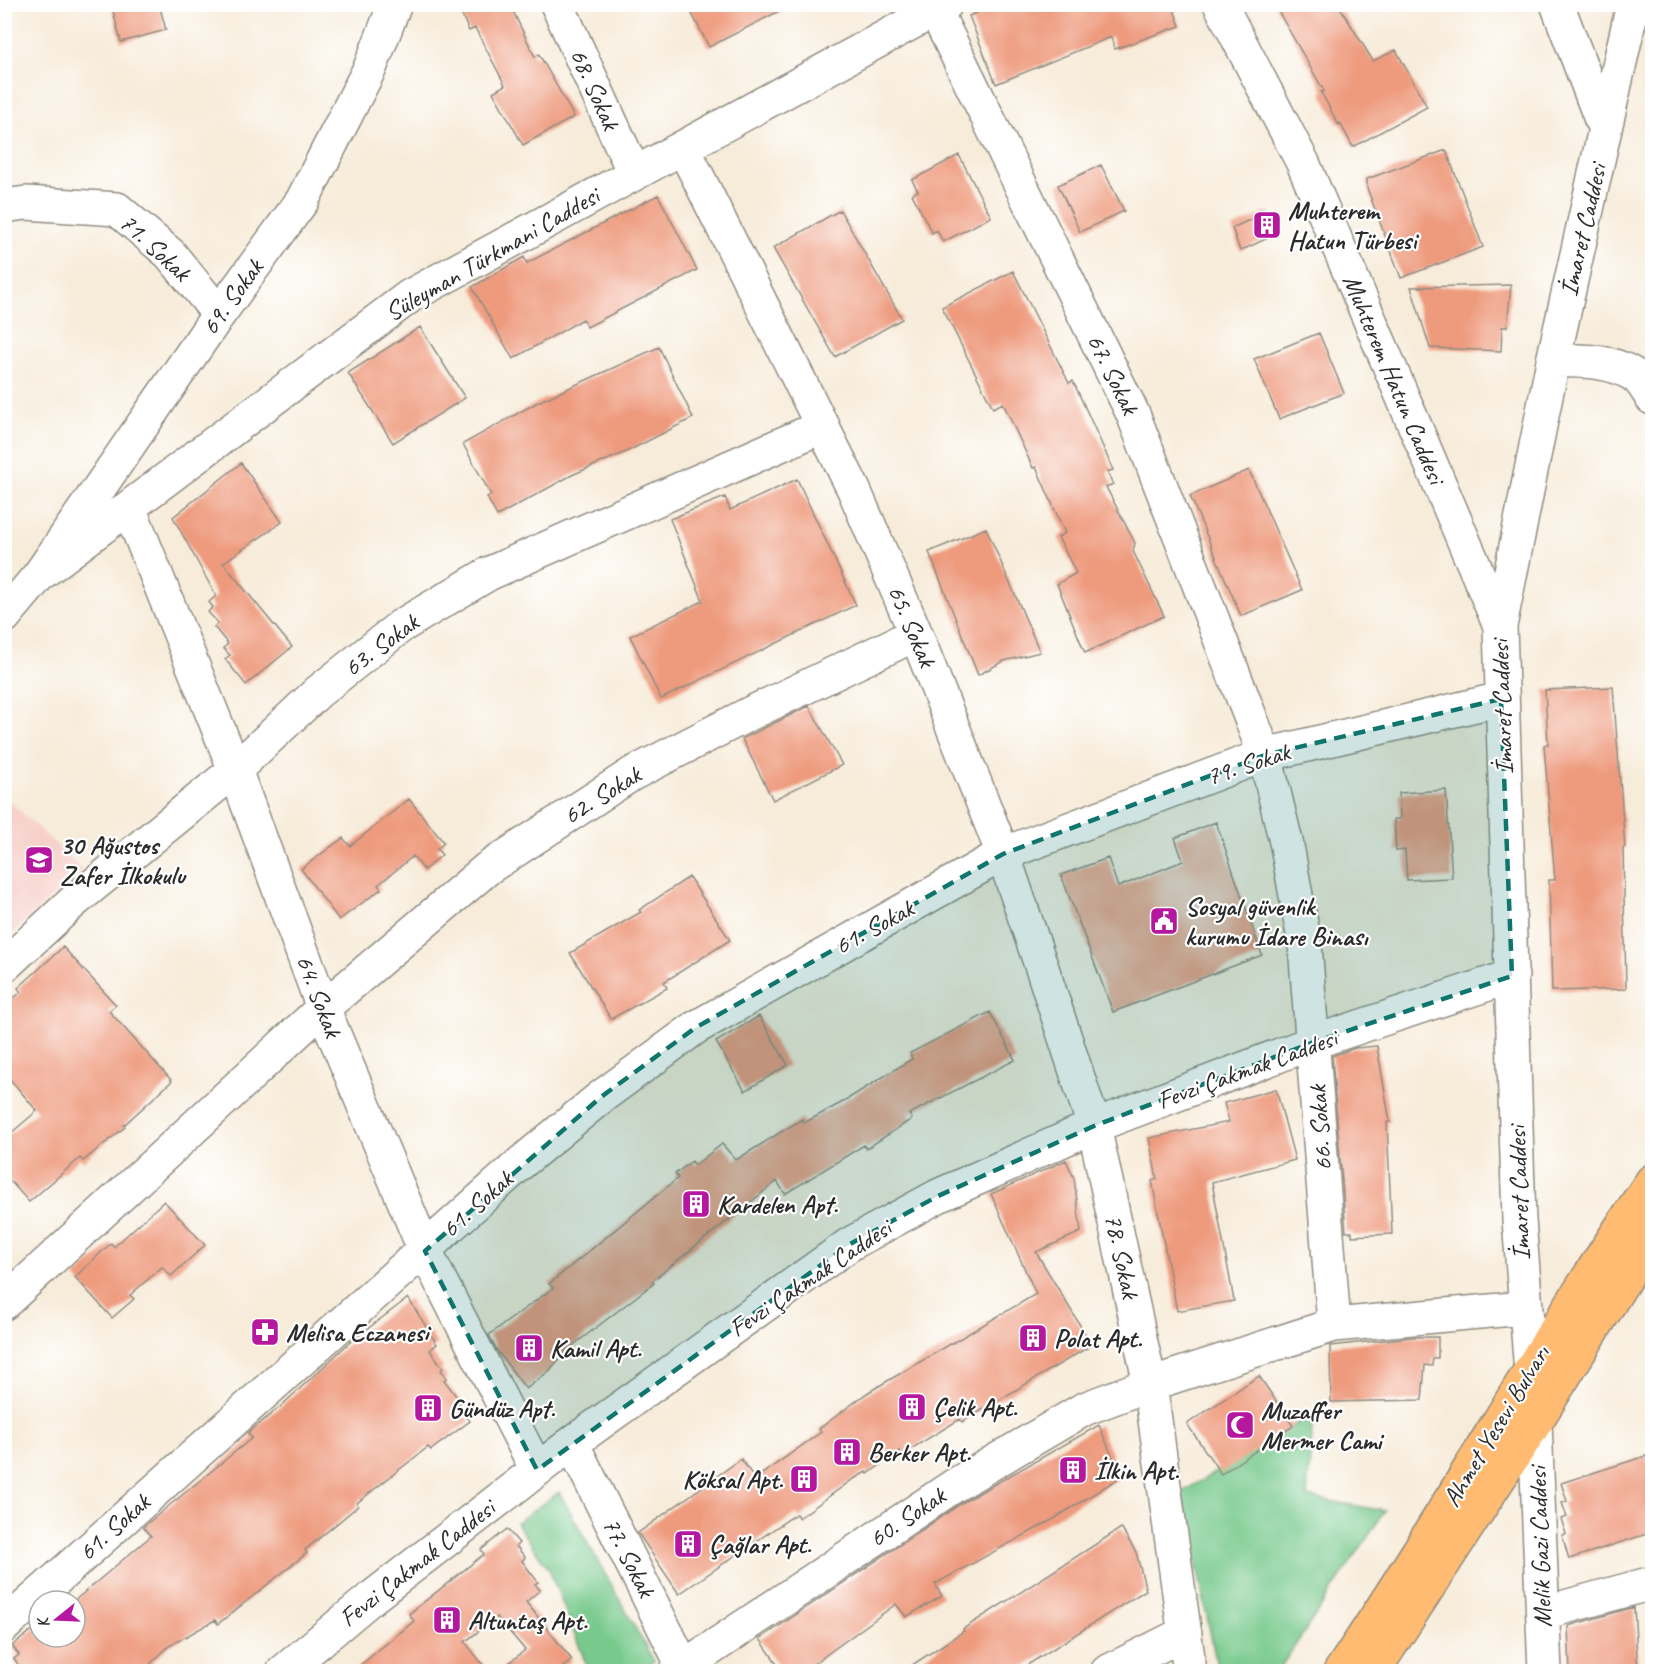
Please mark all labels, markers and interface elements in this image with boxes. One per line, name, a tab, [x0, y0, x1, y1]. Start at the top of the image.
street label: 68. Sokak	[562, 43, 628, 136]
street label: İmaret Caddesi	[1552, 158, 1615, 299]
street label: Süleyman Türkmani Caddesi	[379, 178, 608, 329]
place label: Muhterem Hatun Türbesi	[1288, 194, 1419, 257]
street label: 71. Sokak	[112, 206, 199, 289]
building icon: Muhterem Hatun Türbesi	[1251, 209, 1283, 241]
street label: 69. Sokak	[193, 251, 271, 341]
street label: Muhterem Hatun Caddesi	[1335, 270, 1454, 491]
street label: 67. Sokak	[1079, 328, 1147, 421]
street label: 65. Sokak	[880, 580, 945, 673]
street label: 63. Sokak	[337, 605, 426, 684]
street label: İmaret Caddesi	[1483, 636, 1521, 775]
street label: 79. Sokak	[1202, 735, 1295, 793]
street label: 62. Sokak	[557, 757, 648, 832]
place label: 30 Ağustos Zafer İlkokulu	[60, 829, 187, 892]
school or university icon: 30 Ağustos Zafer İlkokulu	[23, 844, 55, 876]
place label: Sosyal güvenlik kurumu İdare Binası	[1185, 890, 1369, 953]
street label: 61. Sokak	[828, 891, 921, 962]
public building icon: Sosyal güvenlik kurumu İdare Binası	[1148, 905, 1180, 937]
street label: 64. Sokak	[288, 950, 350, 1043]
street label: Fevzi Çakmak Caddesi	[1153, 1020, 1344, 1117]
street label: 66. Sokak	[1300, 1083, 1339, 1172]
street label: İmaret Caddesi	[1500, 1122, 1538, 1261]
street label: 61. Sokak	[434, 1162, 521, 1245]
building icon: Kardelen Apt.	[680, 1188, 712, 1220]
place label: Kardelen Apt.	[717, 1188, 839, 1221]
street label: Fevzi Çakmak Caddesi	[722, 1210, 900, 1344]
street label: 78. Sokak	[1097, 1211, 1147, 1303]
pharmacy icon: Melisa Eczanesi	[249, 1316, 281, 1348]
place label: Melisa Eczanesi	[286, 1316, 432, 1349]
building icon: Polat Apt.	[1017, 1322, 1049, 1354]
place label: Polat Apt.	[1054, 1322, 1143, 1355]
building icon: Kamil Apt.	[513, 1332, 545, 1364]
place label: Kamil Apt.	[550, 1332, 642, 1365]
street label: Ahmet Yesevi Bulvarı	[1435, 1338, 1558, 1513]
building icon: Çelik Apt.	[896, 1391, 928, 1423]
place label: Çelik Apt.	[933, 1391, 1018, 1424]
building icon: Gündüz Apt.	[412, 1392, 444, 1424]
place label: Gündüz Apt.	[449, 1392, 556, 1425]
place label: Muzaffer Mermer Cami	[1261, 1394, 1385, 1457]
mosque icon: Muzaffer Mermer Cami	[1224, 1409, 1256, 1441]
building icon: Berker Apt.	[831, 1436, 863, 1468]
place label: Berker Apt.	[868, 1436, 971, 1469]
building icon: İlkin Apt.	[1057, 1454, 1089, 1486]
place label: İlkin Apt.	[1094, 1454, 1180, 1487]
place label: Köksal Apt.	[682, 1463, 784, 1496]
building icon: Köksal Apt.	[788, 1463, 820, 1495]
street label: Melik Gazi Caddesi	[1521, 1463, 1559, 1628]
street label: 60. Sokak	[862, 1478, 953, 1555]
street label: 61. Sokak	[71, 1485, 158, 1568]
street label: Fevzi Çakmak Caddesi	[332, 1490, 504, 1634]
street label: 77. Sokak	[595, 1511, 664, 1604]
building icon: Çağlar Apt.	[672, 1528, 704, 1560]
place label: Çağlar Apt.	[709, 1528, 812, 1561]
north arrow	[27, 1589, 87, 1649]
building icon: Altuntaş Apt.	[431, 1604, 463, 1636]
place label: Altuntaş Apt.	[468, 1604, 588, 1637]
text: K	[32, 1613, 54, 1630]

